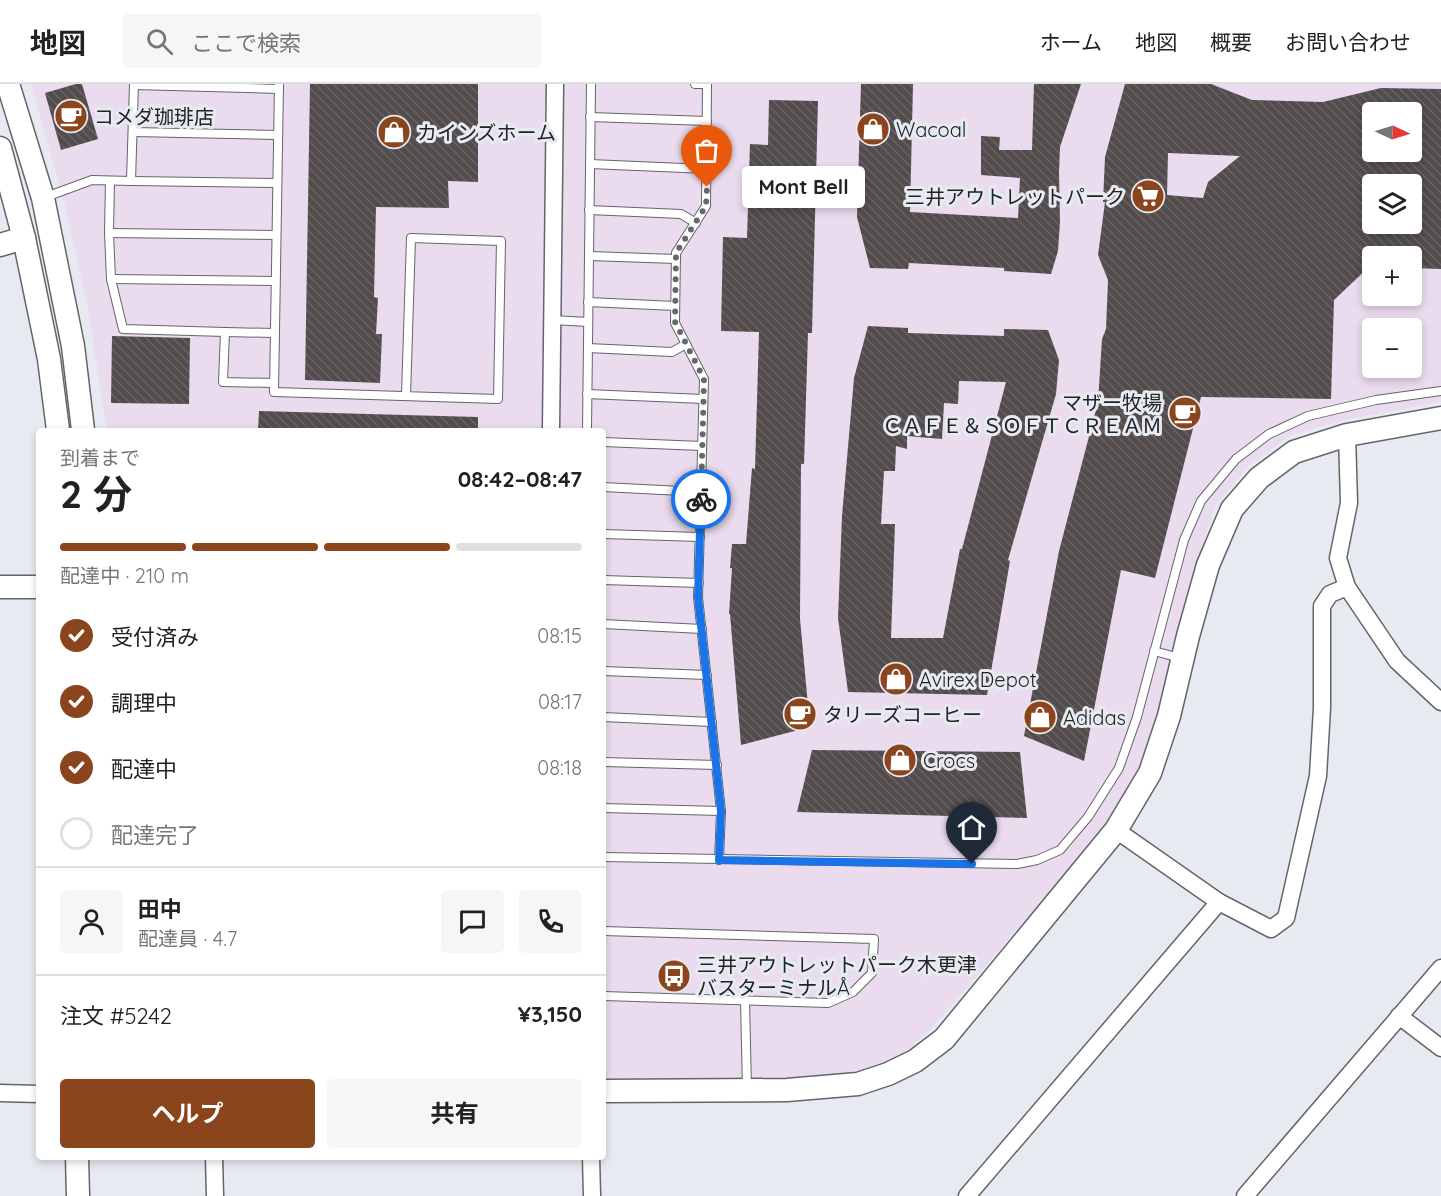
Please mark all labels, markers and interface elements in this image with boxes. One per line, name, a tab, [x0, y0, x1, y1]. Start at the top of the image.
search box	[122, 14, 542, 68]
text: 地図	[30, 25, 86, 60]
icon: search	[143, 25, 176, 58]
text: ここで検索	[191, 29, 301, 57]
text: ホーム	[1040, 29, 1102, 55]
text: 地図	[1135, 29, 1177, 55]
text: 概要	[1210, 29, 1252, 55]
text: お問い合わせ	[1285, 29, 1411, 55]
cafe icon: コメダ珈琲店	[53, 98, 89, 134]
north arrow	[1362, 102, 1422, 162]
map controls	[1362, 102, 1422, 378]
place label: コメダ珈琲店	[94, 104, 214, 129]
shop icon: Wacoal	[855, 111, 891, 147]
shop icon: カインズホーム	[376, 114, 412, 150]
place label: Wacoal	[896, 117, 966, 142]
place label: カインズホーム	[417, 120, 556, 145]
pin	[681, 125, 732, 187]
icon: bag	[690, 134, 723, 167]
callout: Mont Bell	[743, 166, 866, 208]
text: Mont Bell	[758, 174, 849, 199]
button: layers	[1362, 174, 1422, 234]
supermarket icon: 三井アウトレットパーク	[1130, 178, 1166, 214]
place label: 三井アウトレットパーク	[905, 184, 1125, 209]
button: +	[1362, 246, 1422, 306]
button: −	[1362, 318, 1422, 378]
place label: マザー牧場 ＣＡＦＥ＆ＳＯＦＴＣＲＥＡＭ	[882, 390, 1162, 438]
cafe icon: マザー牧場 ＣＡＦＥ＆ＳＯＦＴＣＲＥＡＭ	[1167, 395, 1203, 431]
text: 到着まで	[60, 445, 140, 470]
text: 08:42–08:47	[458, 465, 582, 493]
text: 2 分	[60, 469, 132, 518]
courier	[671, 469, 731, 529]
icon: bike	[685, 483, 718, 516]
text: 配達中 · 210 m	[60, 563, 189, 588]
icon: check	[60, 619, 93, 652]
text: 受付済み	[111, 623, 199, 651]
text: 08:15	[537, 623, 582, 648]
shop icon: Avirex Depot	[878, 661, 914, 697]
place label: Avirex Depot	[919, 667, 1037, 692]
icon: check	[60, 685, 93, 718]
text: 調理中	[111, 689, 177, 717]
text: 08:17	[538, 689, 582, 714]
cafe icon: タリーズコーヒー	[782, 696, 818, 732]
shop icon: Adidas	[1022, 699, 1058, 735]
place label: タリーズコーヒー	[823, 702, 982, 727]
place label: Adidas	[1063, 705, 1126, 730]
shop icon: Crocs	[882, 742, 918, 778]
place label: Crocs	[923, 748, 975, 773]
icon: check	[60, 751, 93, 784]
text: 配達中	[111, 755, 177, 783]
text: 08:18	[537, 755, 582, 780]
pin	[946, 802, 997, 864]
icon: home	[955, 811, 988, 844]
text: 配達完了	[111, 821, 199, 849]
button: person	[60, 890, 123, 953]
button: chat	[441, 890, 504, 953]
button: phone	[519, 890, 582, 953]
text: 田中	[138, 895, 182, 923]
text: 配達員 · 4.7	[138, 926, 237, 951]
place label: 三井アウトレットパーク木更津 バスターミナルÅ	[697, 952, 977, 1000]
bus stop icon: 三井アウトレットパーク木更津 バスターミナルÅ	[656, 958, 692, 994]
text: ¥3,150	[518, 1000, 582, 1028]
text: 注文 #5242	[60, 1002, 172, 1030]
button: ヘルプ	[60, 1079, 315, 1148]
button: 共有	[327, 1079, 582, 1148]

